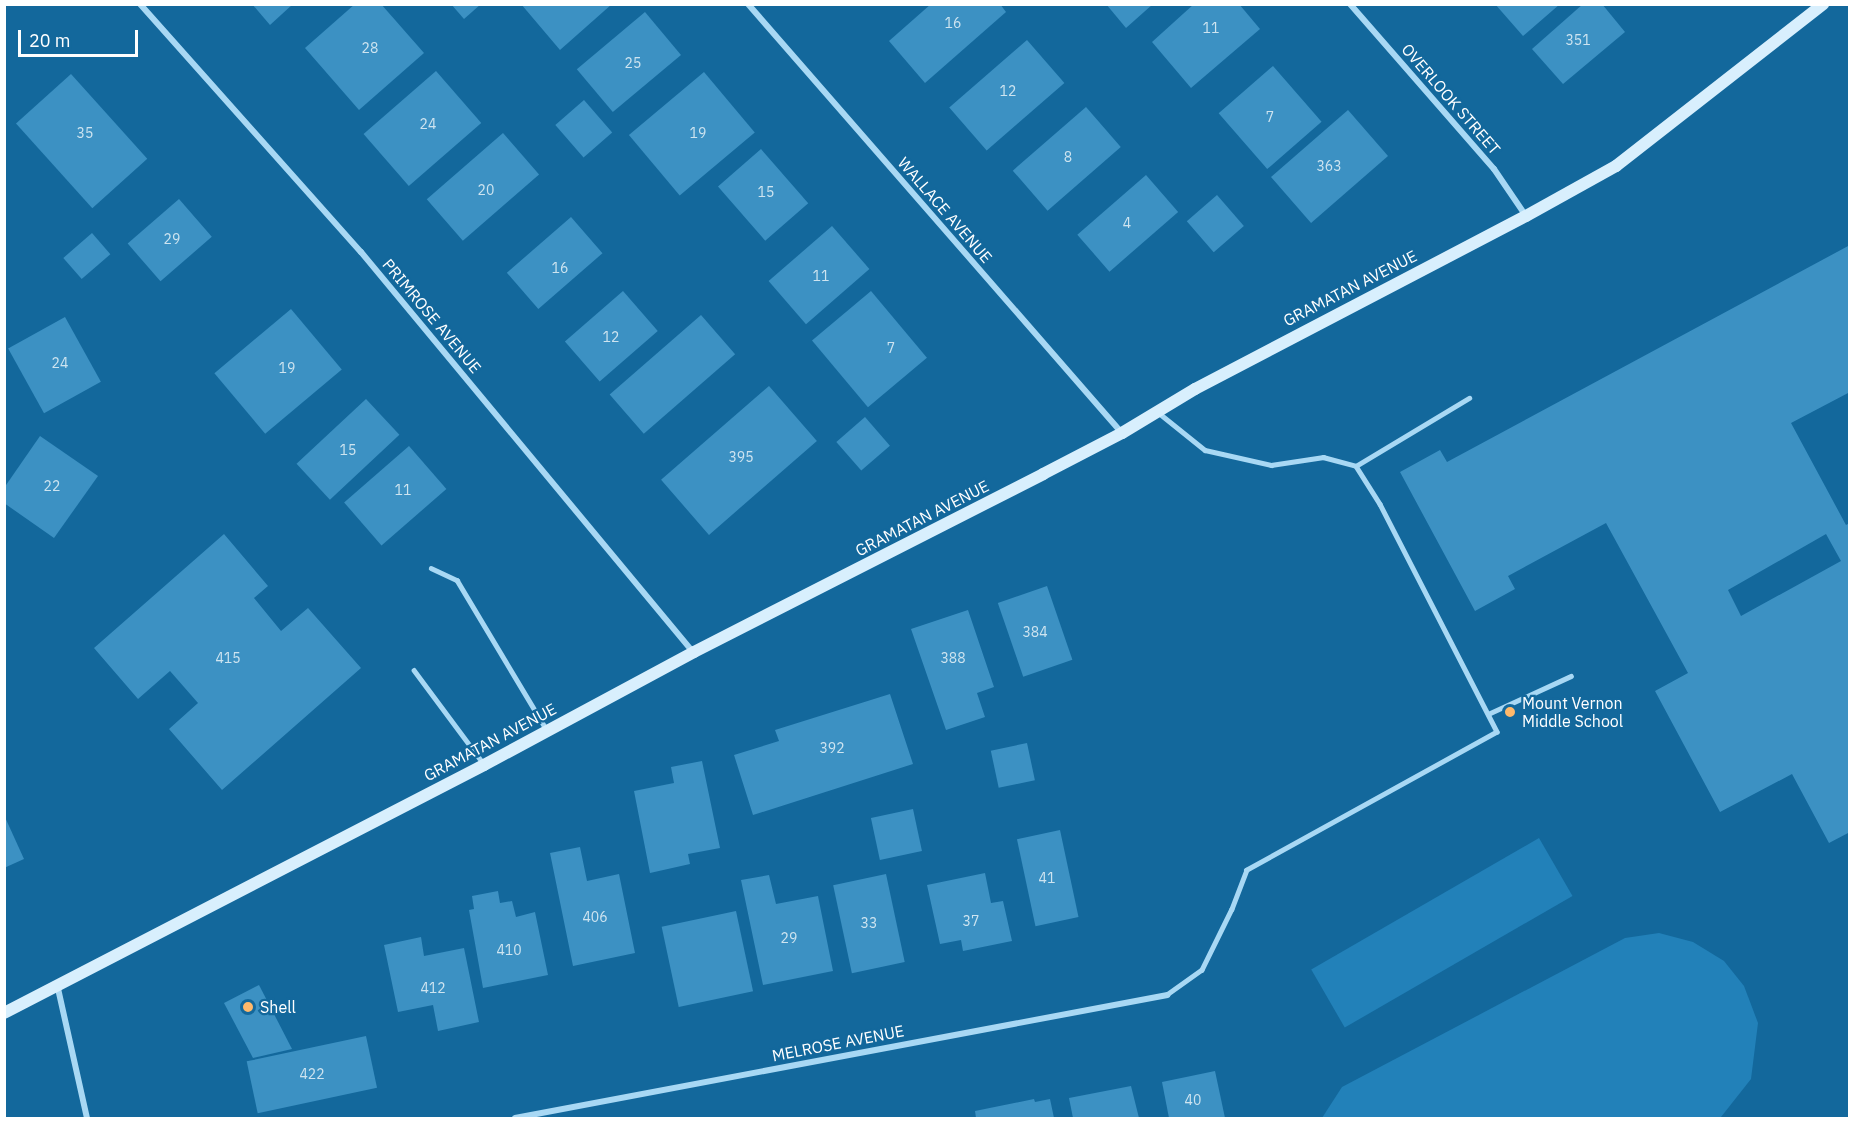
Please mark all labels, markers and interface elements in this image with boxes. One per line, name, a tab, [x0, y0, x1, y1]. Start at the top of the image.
house number: 16	[945, 15, 961, 31]
scale bar	[21, 18, 141, 56]
house number: 11	[1203, 20, 1219, 36]
text: 20 m	[29, 29, 71, 52]
house number: 351	[1565, 32, 1591, 48]
house number: 28	[362, 40, 378, 56]
street label: OVERLOOK STREET	[1398, 40, 1504, 158]
house number: 25	[625, 55, 641, 71]
house number: 12	[1000, 83, 1016, 99]
house number: 7	[1266, 109, 1274, 125]
house number: 24	[420, 116, 436, 132]
house number: 35	[77, 125, 93, 141]
house number: 19	[690, 125, 706, 141]
house number: 8	[1064, 149, 1072, 165]
street label: WALLACE AVENUE	[894, 153, 996, 267]
house number: 363	[1316, 158, 1342, 174]
house number: 20	[478, 182, 494, 198]
house number: 15	[758, 184, 774, 200]
house number: 4	[1123, 215, 1131, 231]
house number: 29	[164, 231, 180, 247]
street label: GRAMATAN AVENUE	[1280, 246, 1420, 330]
street label: PRIMROSE AVENUE	[379, 255, 485, 377]
house number: 16	[552, 260, 568, 276]
house number: 11	[813, 268, 829, 284]
house number: 12	[603, 329, 619, 345]
house number: 7	[887, 340, 895, 356]
house number: 24	[52, 355, 68, 371]
house number: 19	[279, 360, 295, 376]
house number: 15	[340, 442, 356, 458]
house number: 395	[728, 449, 754, 465]
street label: GRAMATAN AVENUE	[852, 476, 992, 560]
house number: 22	[44, 478, 60, 494]
house number: 11	[395, 482, 411, 498]
house number: 384	[1022, 624, 1048, 640]
house number: 415	[215, 650, 241, 666]
house number: 388	[940, 650, 966, 666]
place label: Mount Vernon Middle School	[1522, 693, 1623, 731]
street label: GRAMATAN AVENUE	[420, 699, 560, 785]
marker: Mount Vernon Middle School	[1503, 705, 1517, 719]
house number: 392	[819, 740, 845, 756]
house number: 41	[1039, 870, 1055, 886]
house number: 406	[582, 909, 608, 925]
house number: 37	[963, 913, 979, 929]
house number: 33	[861, 915, 877, 931]
house number: 29	[781, 930, 797, 946]
house number: 410	[496, 942, 522, 958]
house number: 412	[420, 980, 446, 996]
place label: Shell	[260, 997, 296, 1017]
marker: Shell	[241, 1000, 255, 1014]
street label: MELROSE AVENUE	[770, 1021, 906, 1065]
house number: 422	[299, 1066, 325, 1082]
house number: 40	[1185, 1092, 1201, 1108]

